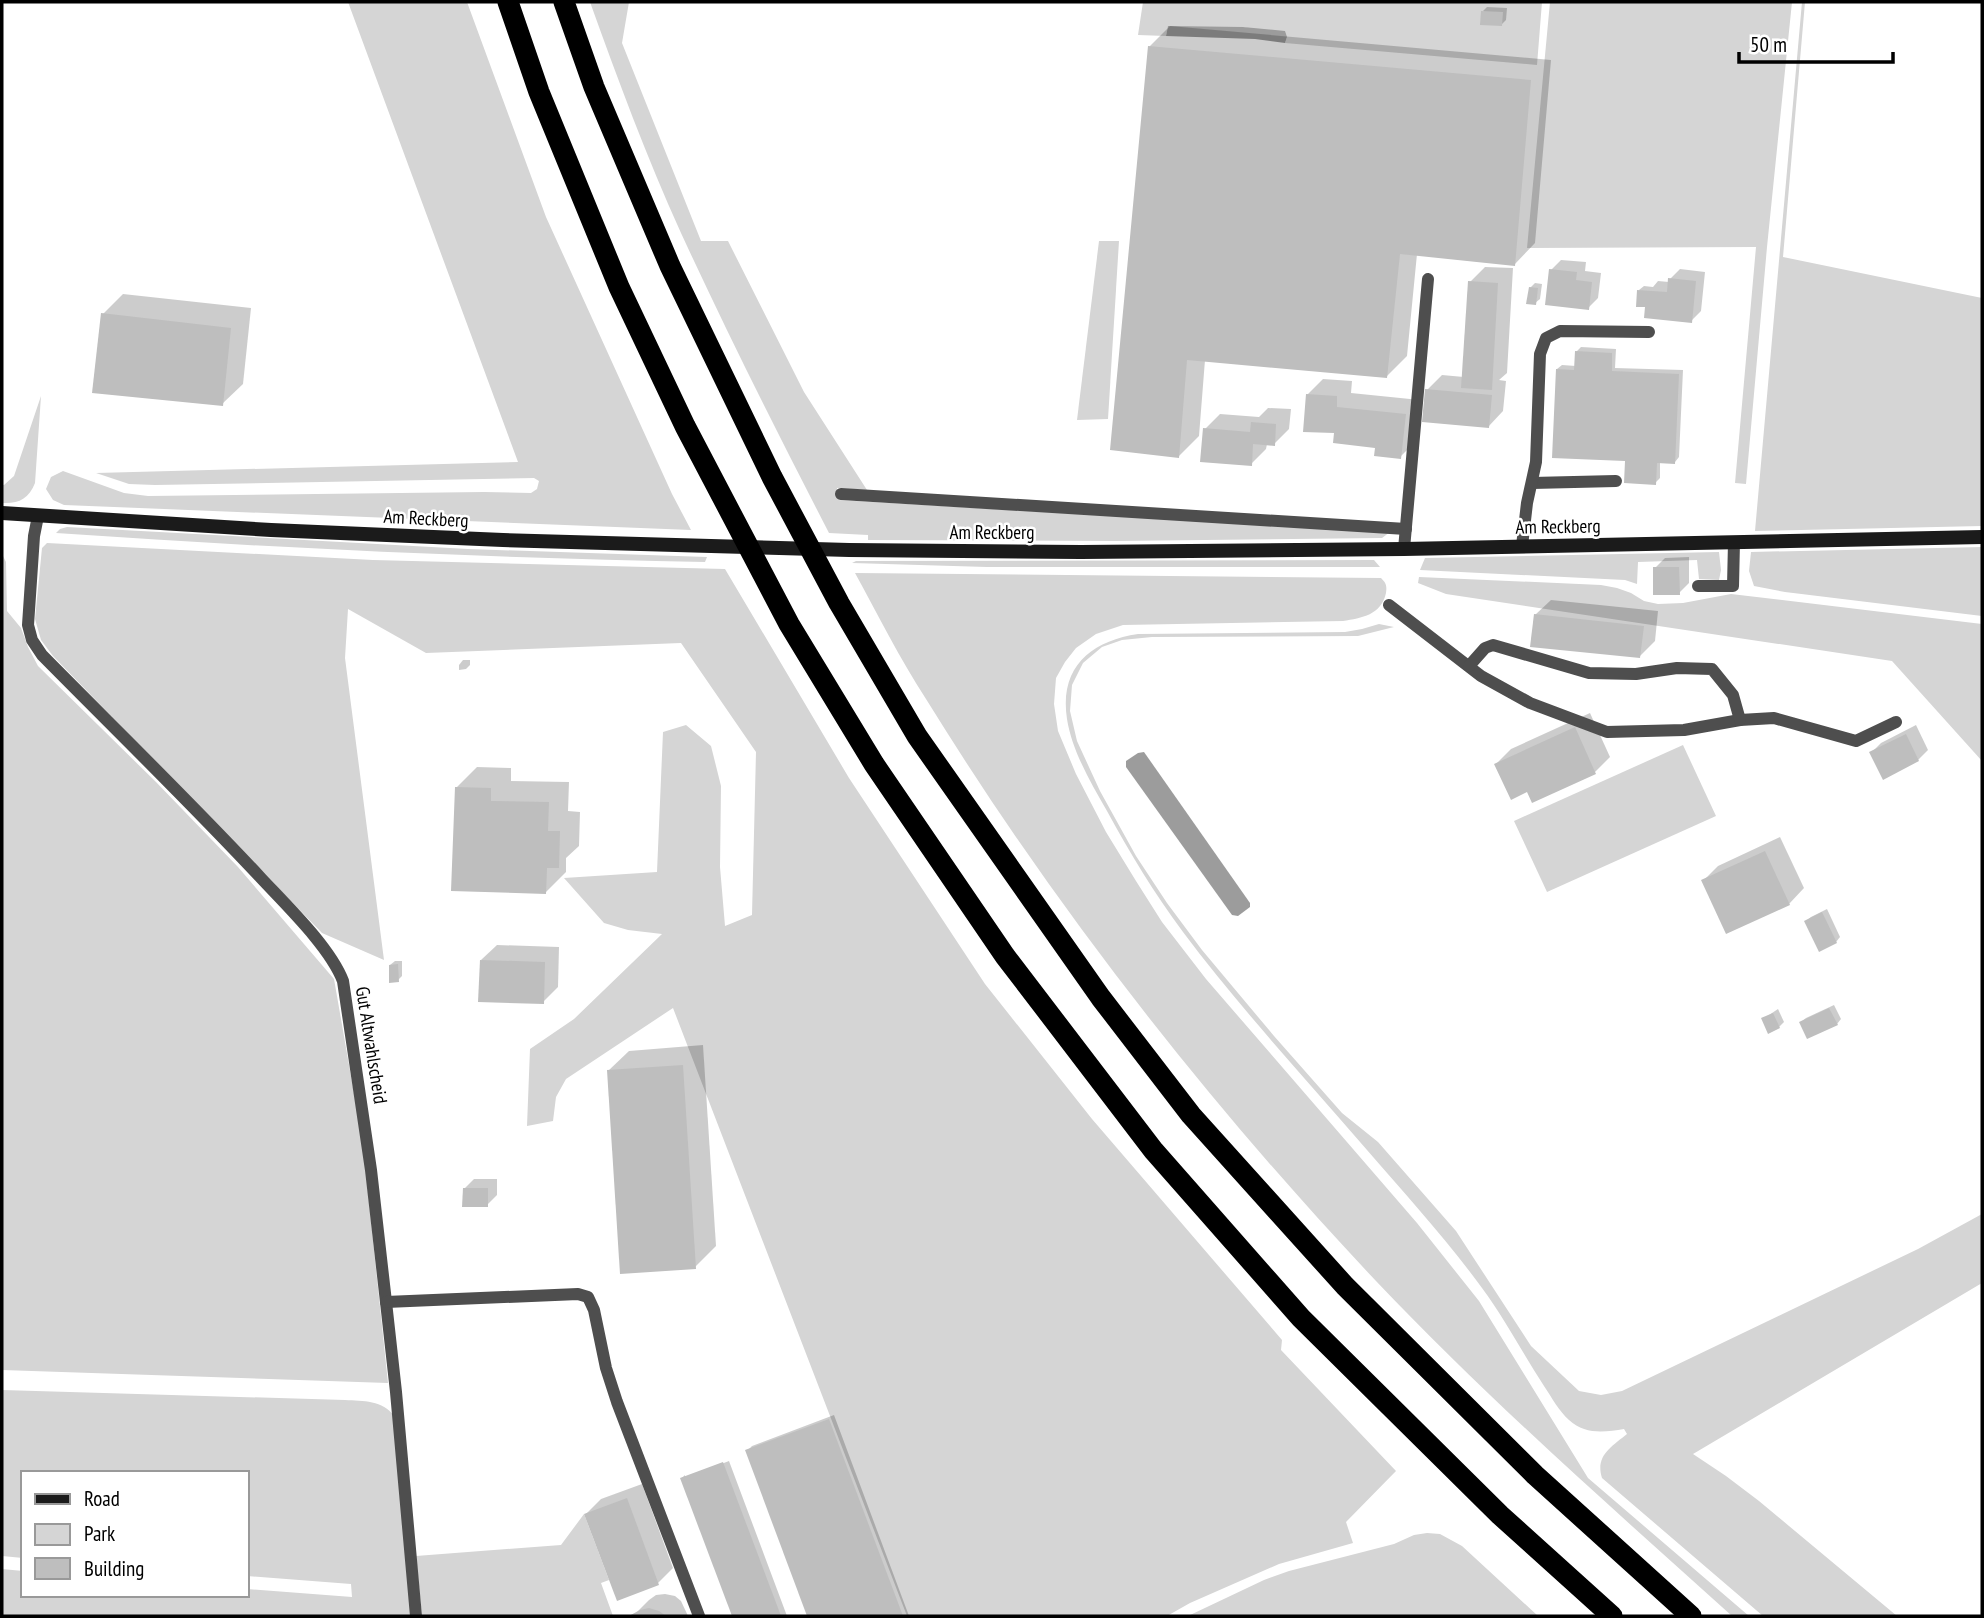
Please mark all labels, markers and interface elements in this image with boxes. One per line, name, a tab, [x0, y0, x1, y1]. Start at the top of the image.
scale bar	[1739, 21, 1893, 65]
text: 50 m	[1750, 31, 1787, 58]
street label: Am Reckberg	[383, 504, 469, 532]
street label: Am Reckberg	[1515, 513, 1601, 539]
street label: Am Reckberg	[949, 520, 1035, 544]
street label: Gut Altwahlscheid	[351, 985, 393, 1105]
legend	[21, 1471, 248, 1597]
text: Road	[84, 1485, 120, 1512]
text: Park	[84, 1520, 115, 1547]
text: Building	[84, 1555, 144, 1582]

